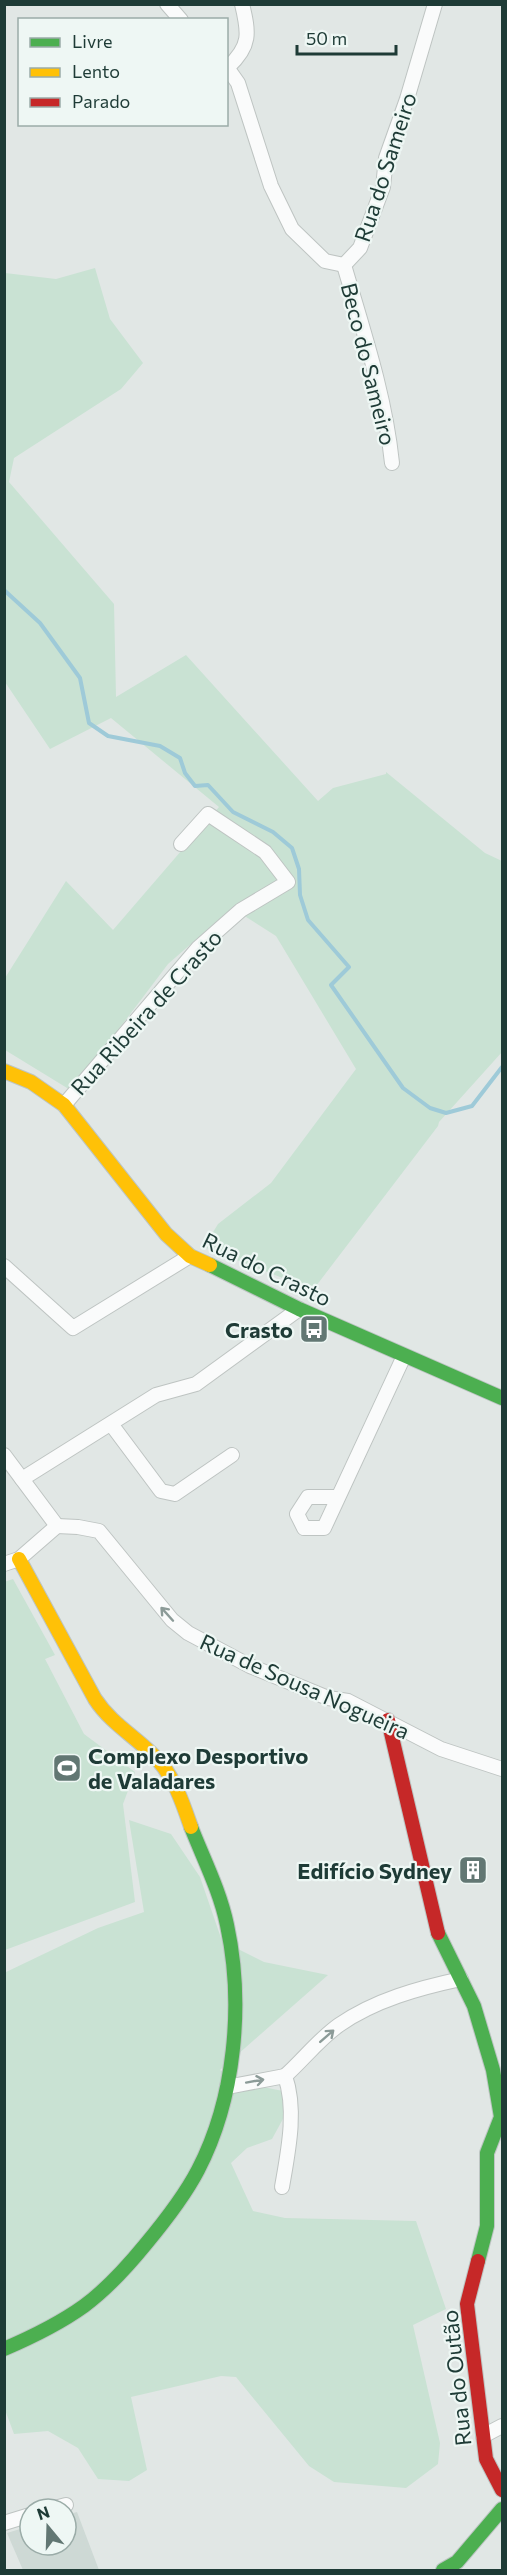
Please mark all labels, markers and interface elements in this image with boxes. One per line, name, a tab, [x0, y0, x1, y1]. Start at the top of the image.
legend	[18, 18, 228, 126]
scale bar	[297, 18, 396, 56]
text: 50 m	[306, 27, 347, 49]
text: Livre	[72, 30, 113, 52]
text: Lento	[72, 60, 120, 82]
street label: Rua do Sameiro	[348, 89, 422, 245]
text: Parado	[72, 90, 130, 112]
street label: Beco do Sameiro	[336, 280, 402, 448]
street label: Rua Ribeira de Crasto	[65, 924, 227, 1100]
street label: Rua do Crasto	[198, 1226, 336, 1312]
bus stop icon: Crasto	[298, 1313, 330, 1345]
place label: Crasto	[225, 1316, 293, 1343]
one-way arrow	[160, 1607, 174, 1622]
street label: Rua de Sousa Nogueira	[196, 1628, 414, 1744]
place label: Complexo Desportivo de Valadares	[88, 1742, 309, 1794]
sports icon: Complexo Desportivo de Valadares	[51, 1752, 83, 1784]
building icon: Edifício Sydney	[457, 1854, 489, 1886]
place label: Edifício Sydney	[297, 1857, 452, 1884]
one-way arrow	[319, 2029, 335, 2042]
one-way arrow	[245, 2075, 265, 2086]
street label: Rua do Outão	[435, 2309, 477, 2447]
north arrow	[18, 2497, 78, 2557]
text: N	[34, 2501, 52, 2523]

